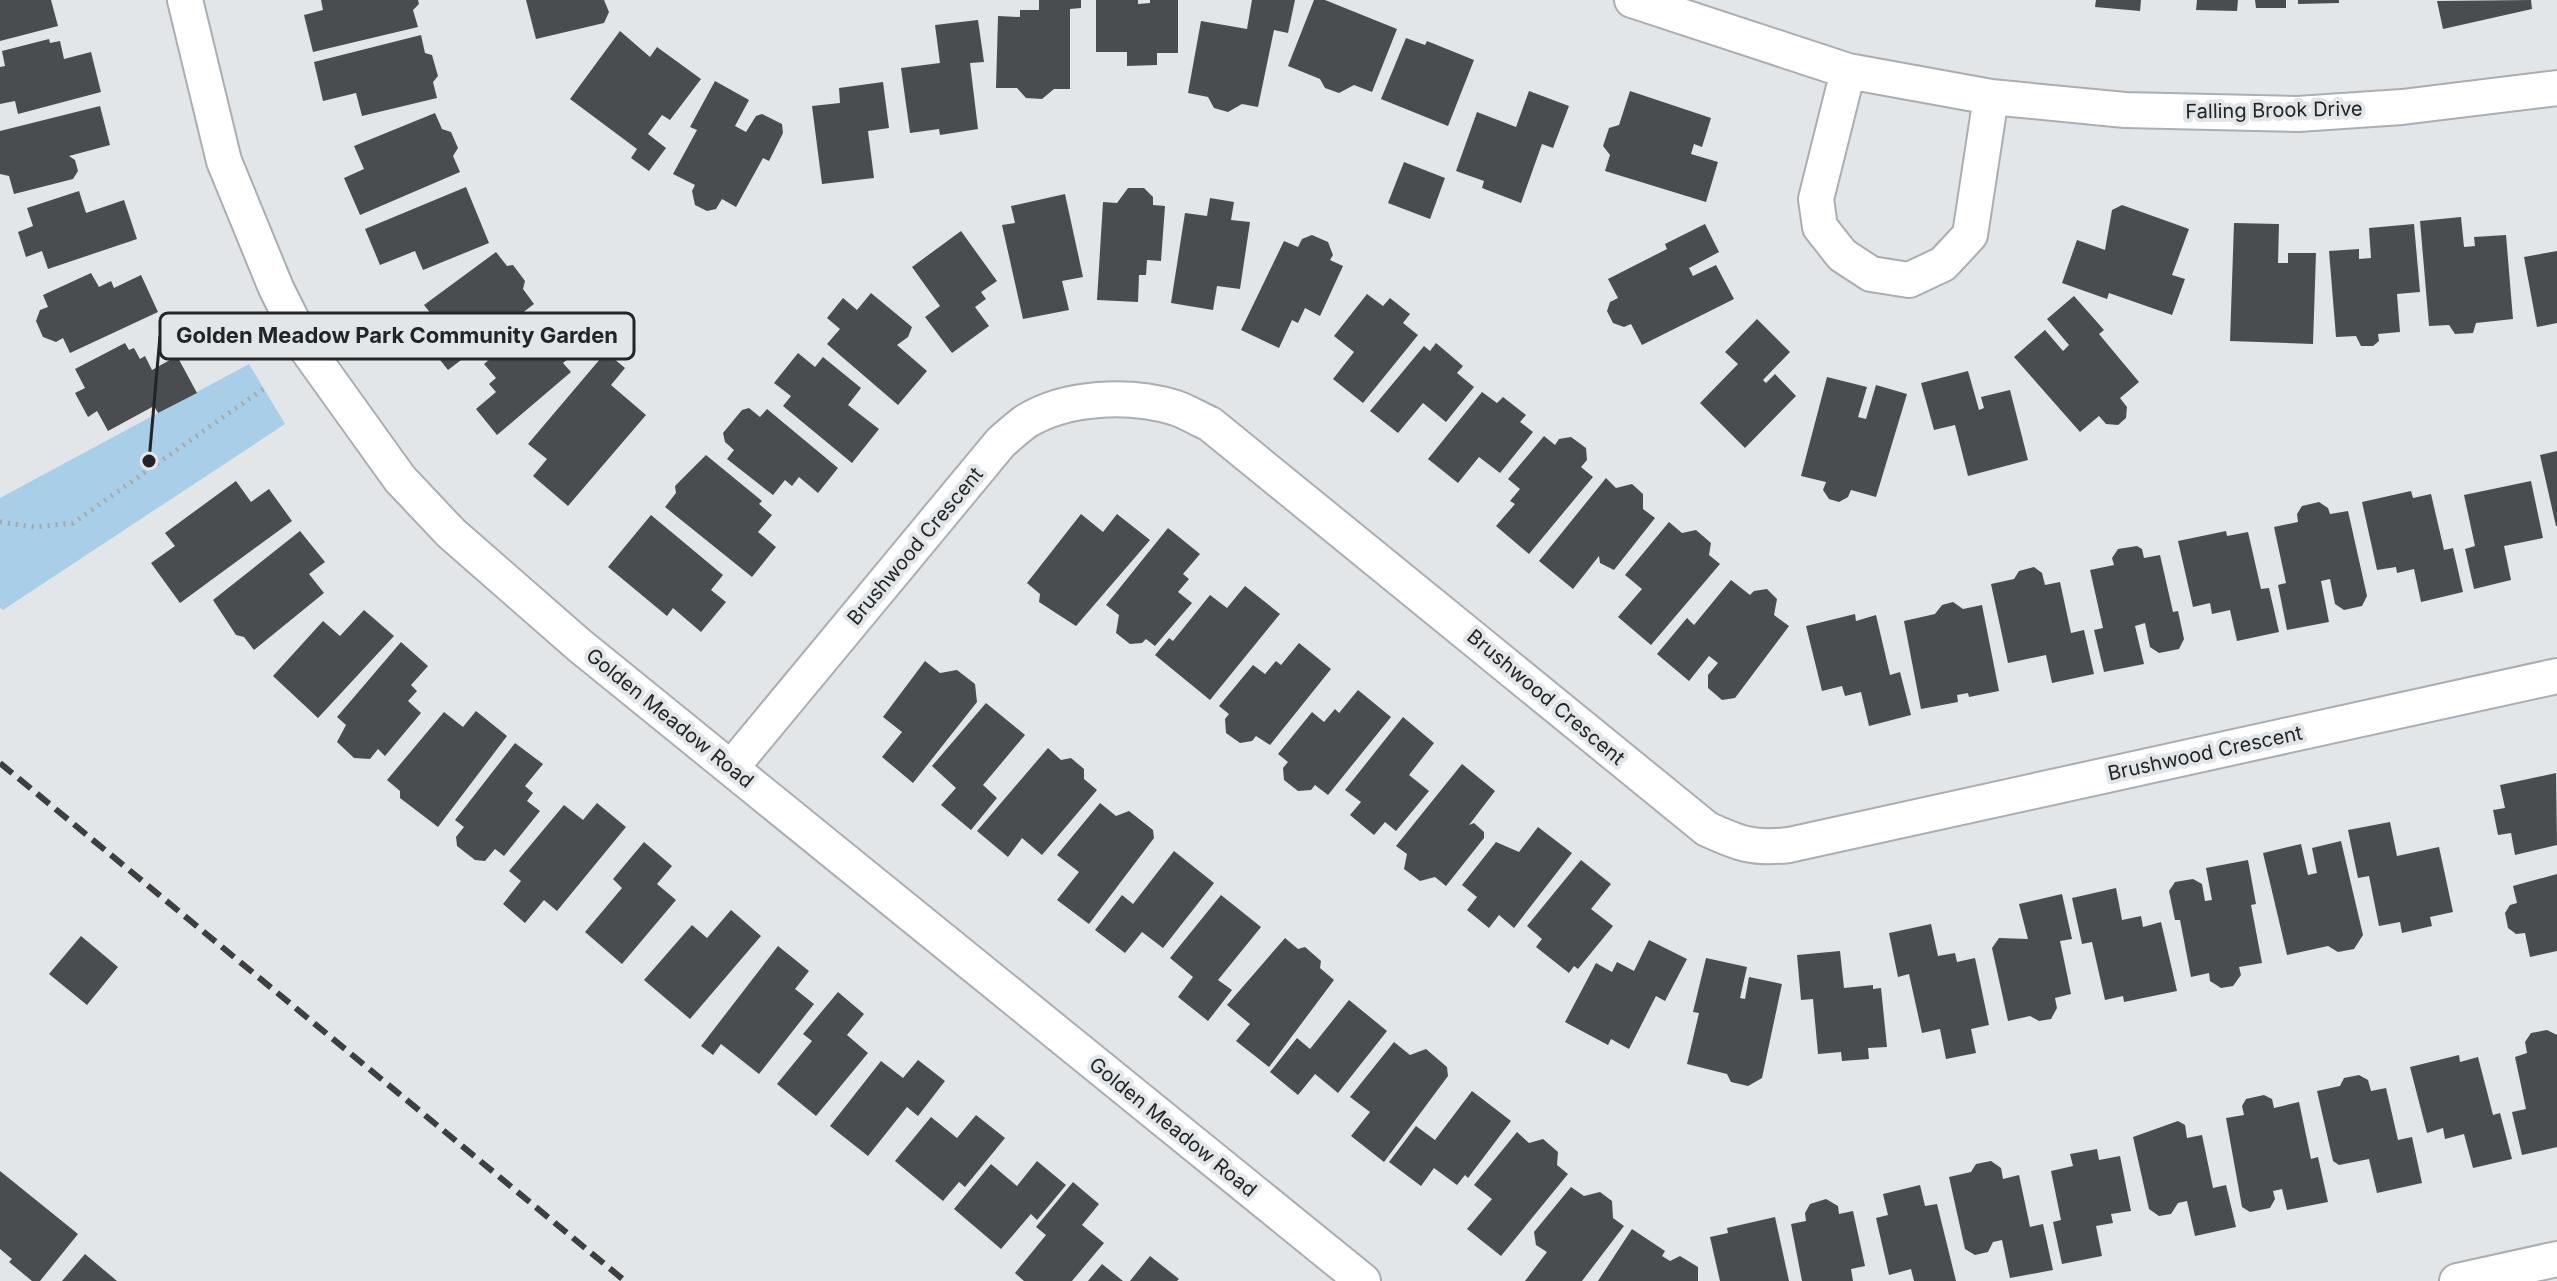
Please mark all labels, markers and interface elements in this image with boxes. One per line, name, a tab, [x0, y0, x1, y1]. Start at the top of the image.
street label: Falling Brook Drive	[2185, 96, 2363, 124]
callout: Golden Meadow Park Community Garden	[160, 313, 634, 359]
text: Golden Meadow Park Community Garden	[176, 322, 618, 348]
street label: Brushwood Crescent	[842, 462, 988, 630]
street label: Brushwood Crescent	[1462, 624, 1630, 770]
street label: Golden Meadow Road	[581, 643, 759, 793]
street label: Brushwood Crescent	[2106, 721, 2305, 785]
street label: Golden Meadow Road	[1084, 1052, 1262, 1202]

